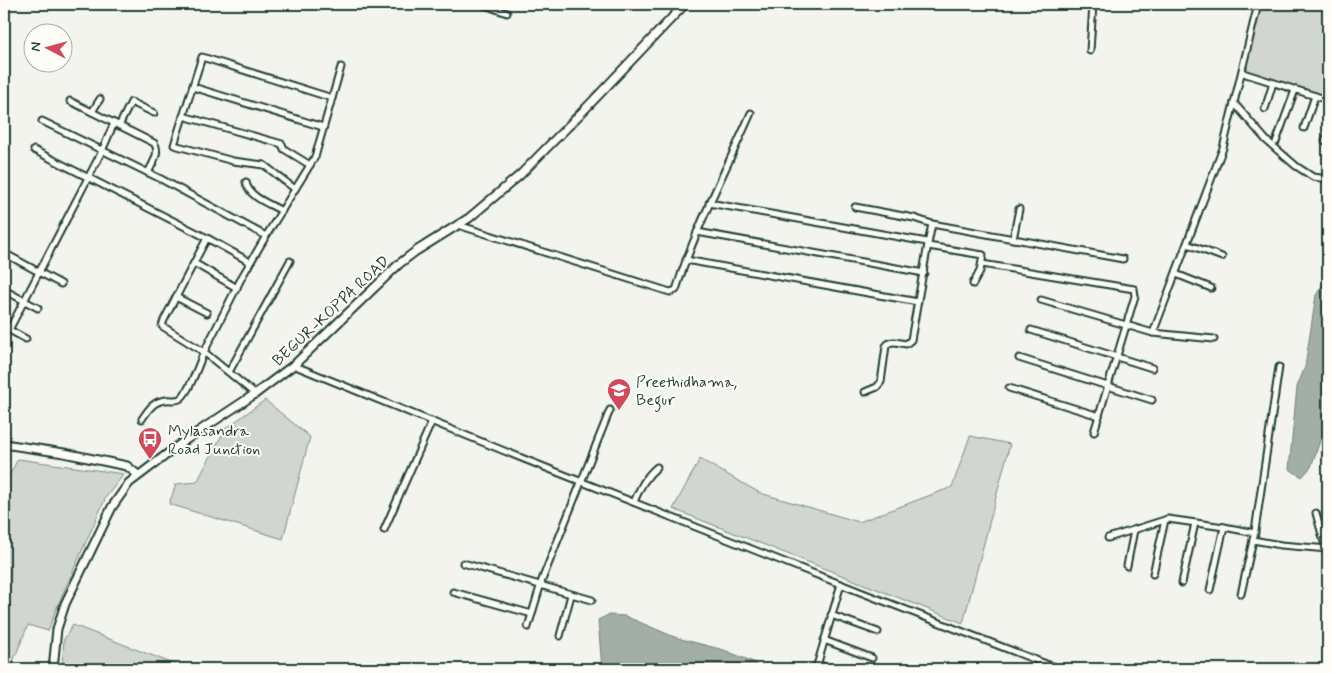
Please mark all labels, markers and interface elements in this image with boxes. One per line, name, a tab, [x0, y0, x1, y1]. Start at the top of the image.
north arrow	[22, 22, 72, 72]
text: N	[27, 41, 46, 52]
street label: BEGUR-KOPPA ROAD	[268, 251, 394, 371]
place label: Preethidhama, Begur	[636, 372, 737, 412]
school or university icon: Preethidhama, Begur	[606, 377, 632, 411]
place label: Mylasandra Road Junction	[168, 421, 260, 460]
bus stop icon: Mylasandra Road Junction	[137, 426, 163, 460]

